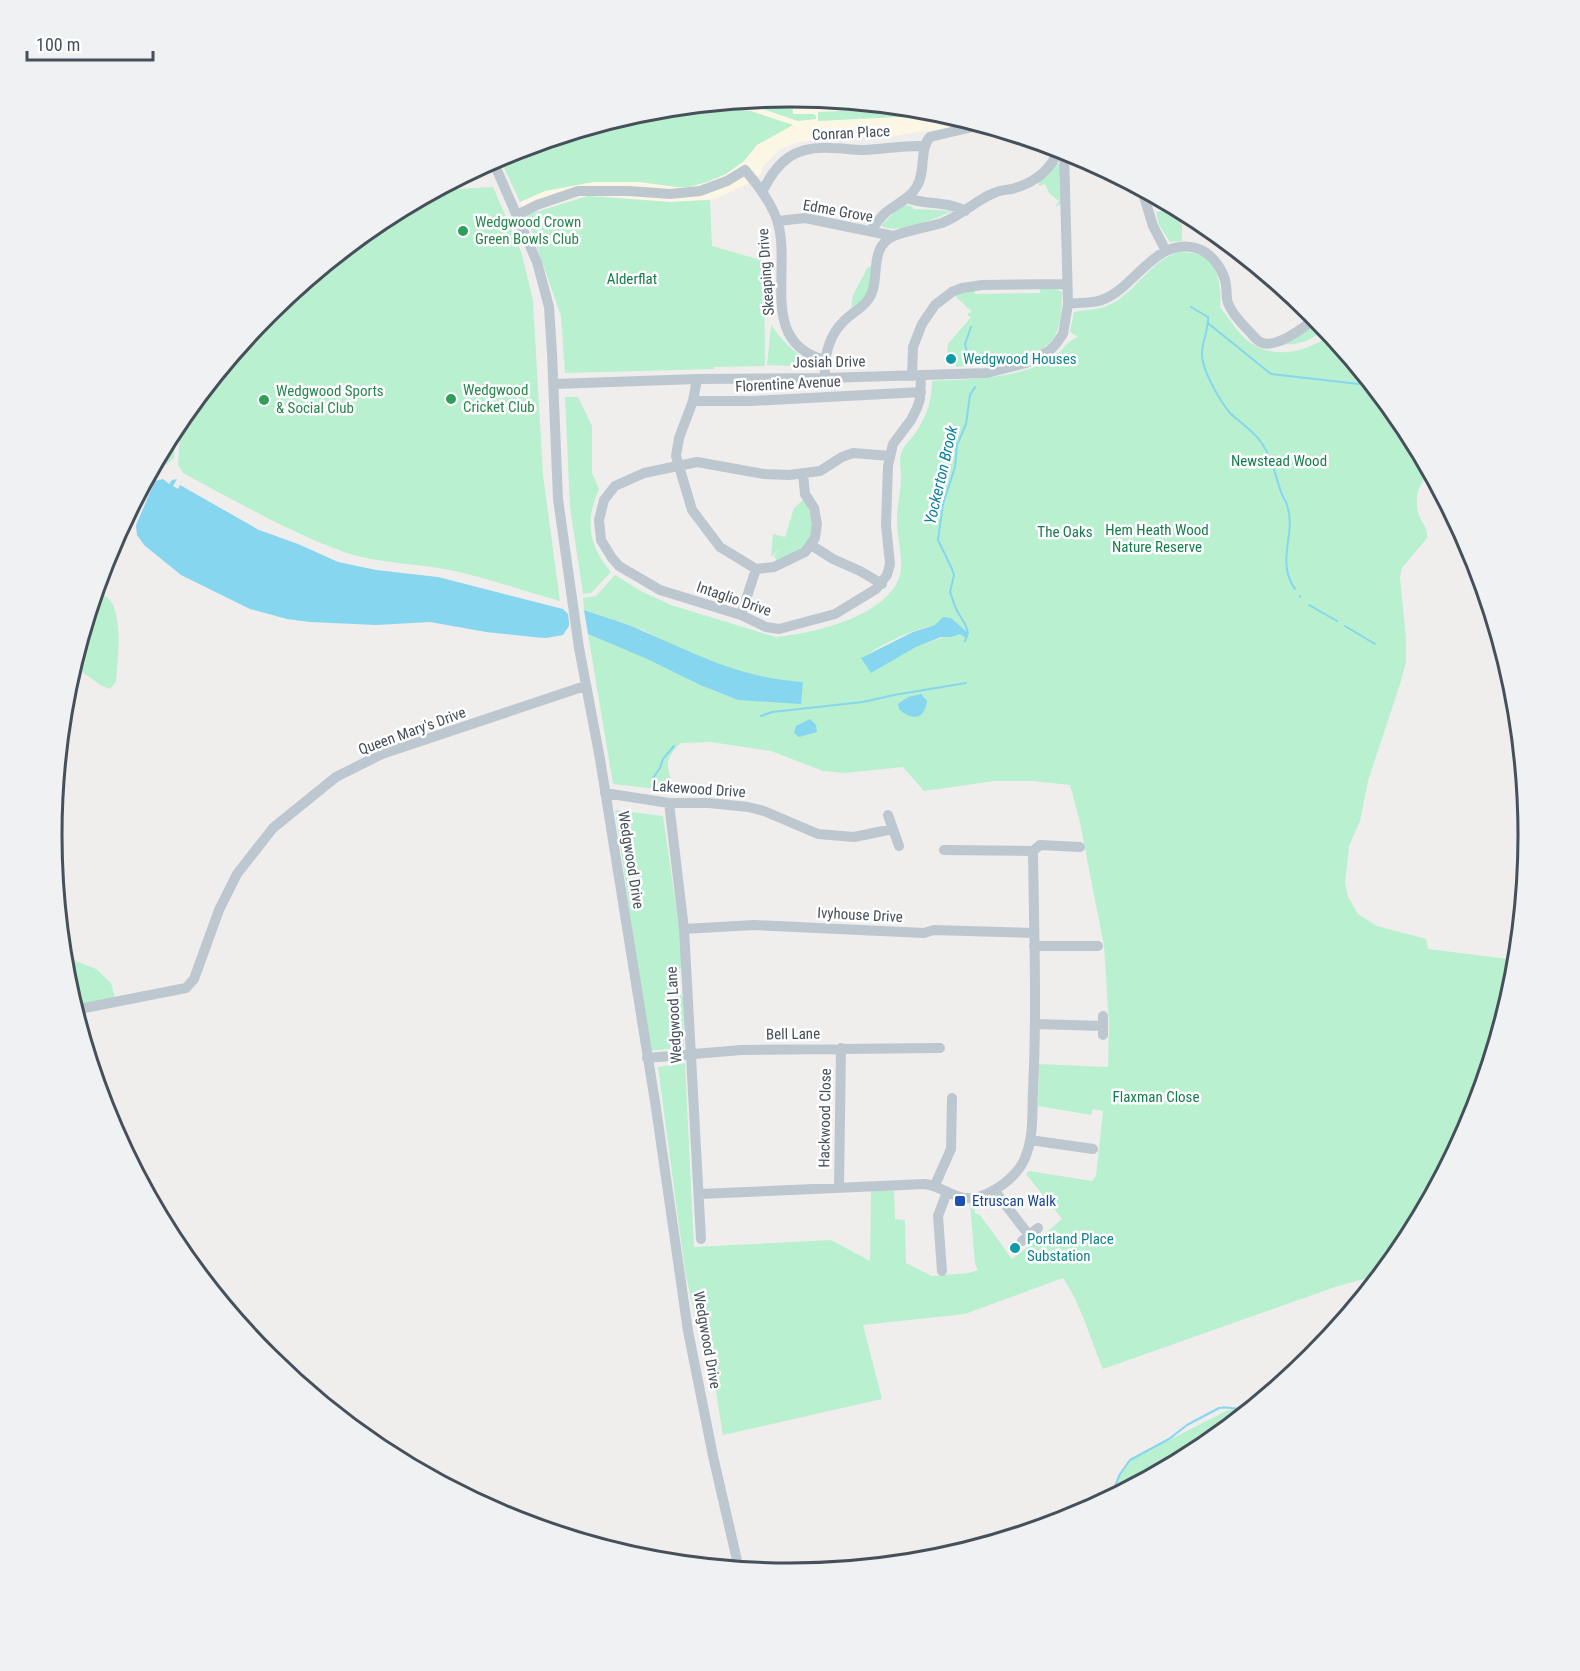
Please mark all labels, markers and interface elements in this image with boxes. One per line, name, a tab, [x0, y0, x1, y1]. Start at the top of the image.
scale bar	[27, 24, 153, 62]
text: 100 m	[36, 34, 80, 55]
street label: Conran Place	[811, 122, 891, 144]
street label: Edme Grove	[802, 196, 874, 226]
place label: Wedgwood Crown Green Bowls Club	[475, 213, 581, 248]
marker: Wedgwood Crown Green Bowls Club	[456, 224, 470, 238]
street label: Skeaping Drive	[754, 228, 778, 316]
park label: Alderflat	[607, 270, 657, 288]
place label: Wedgwood Houses	[963, 350, 1077, 368]
street label: Josiah Drive	[792, 352, 866, 372]
marker: Wedgwood Houses	[944, 352, 958, 366]
street label: Florentine Avenue	[735, 372, 841, 396]
place label: Wedgwood Cricket Club	[463, 381, 535, 416]
place label: Wedgwood Sports & Social Club	[276, 382, 384, 417]
marker: Wedgwood Cricket Club	[444, 392, 458, 406]
marker: Wedgwood Sports & Social Club	[257, 393, 271, 407]
water label: Yockerton Brook	[920, 423, 962, 526]
park label: Newstead Wood	[1231, 452, 1327, 470]
park label: Hem Heath Wood Nature Reserve	[1105, 521, 1209, 556]
park label: The Oaks	[1037, 523, 1093, 541]
street label: Intaglio Drive	[694, 578, 774, 620]
street label: Queen Mary's Drive	[356, 703, 468, 759]
street label: Lakewood Drive	[652, 777, 746, 801]
street label: Wedgwood Drive	[614, 810, 648, 910]
street label: Ivyhouse Drive	[817, 904, 903, 926]
street label: Wedgwood Lane	[662, 966, 686, 1064]
street label: Bell Lane	[766, 1025, 820, 1043]
street label: Hackwood Close	[815, 1068, 835, 1168]
park label: Flaxman Close	[1113, 1088, 1199, 1106]
place label: Etruscan Walk	[972, 1192, 1056, 1210]
marker: Etruscan Walk	[953, 1194, 967, 1208]
place label: Portland Place Substation	[1027, 1230, 1114, 1265]
marker: Portland Place Substation	[1008, 1241, 1022, 1255]
street label: Wedgwood Drive	[690, 1290, 724, 1390]

